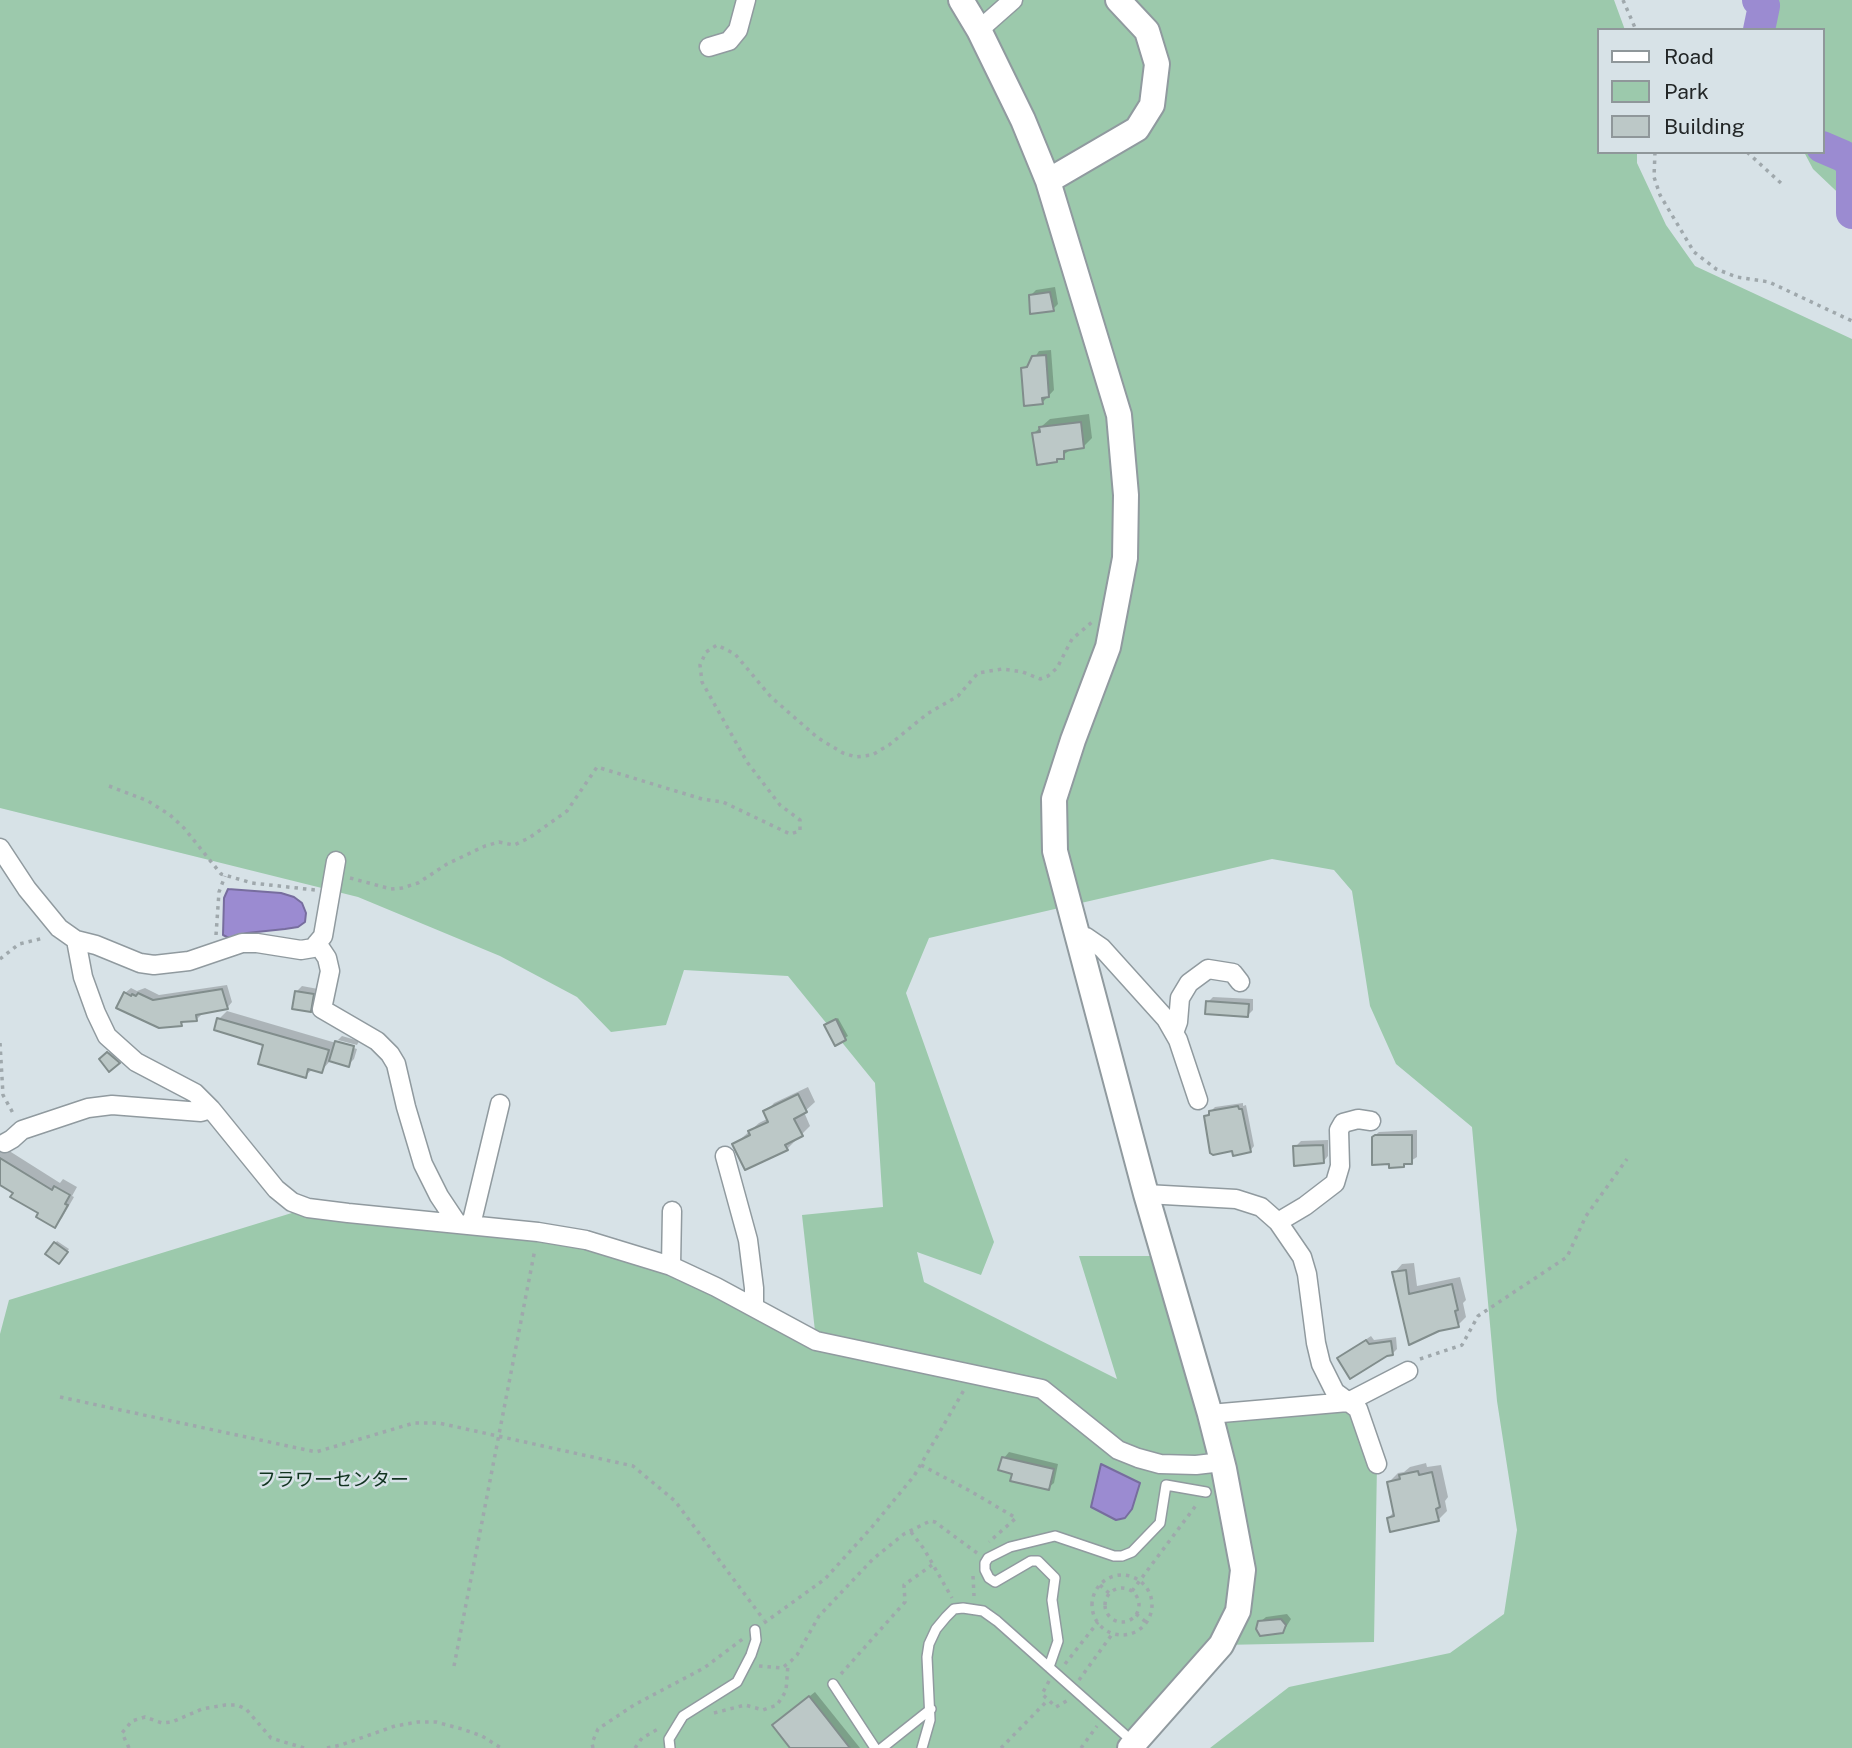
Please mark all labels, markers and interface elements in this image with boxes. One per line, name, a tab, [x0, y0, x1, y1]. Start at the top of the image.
legend	[1596, 28, 1824, 154]
text: Road	[1664, 44, 1714, 69]
text: Park	[1664, 79, 1709, 104]
text: Building	[1664, 114, 1745, 139]
park label: フラワーセンター	[257, 1469, 409, 1491]

